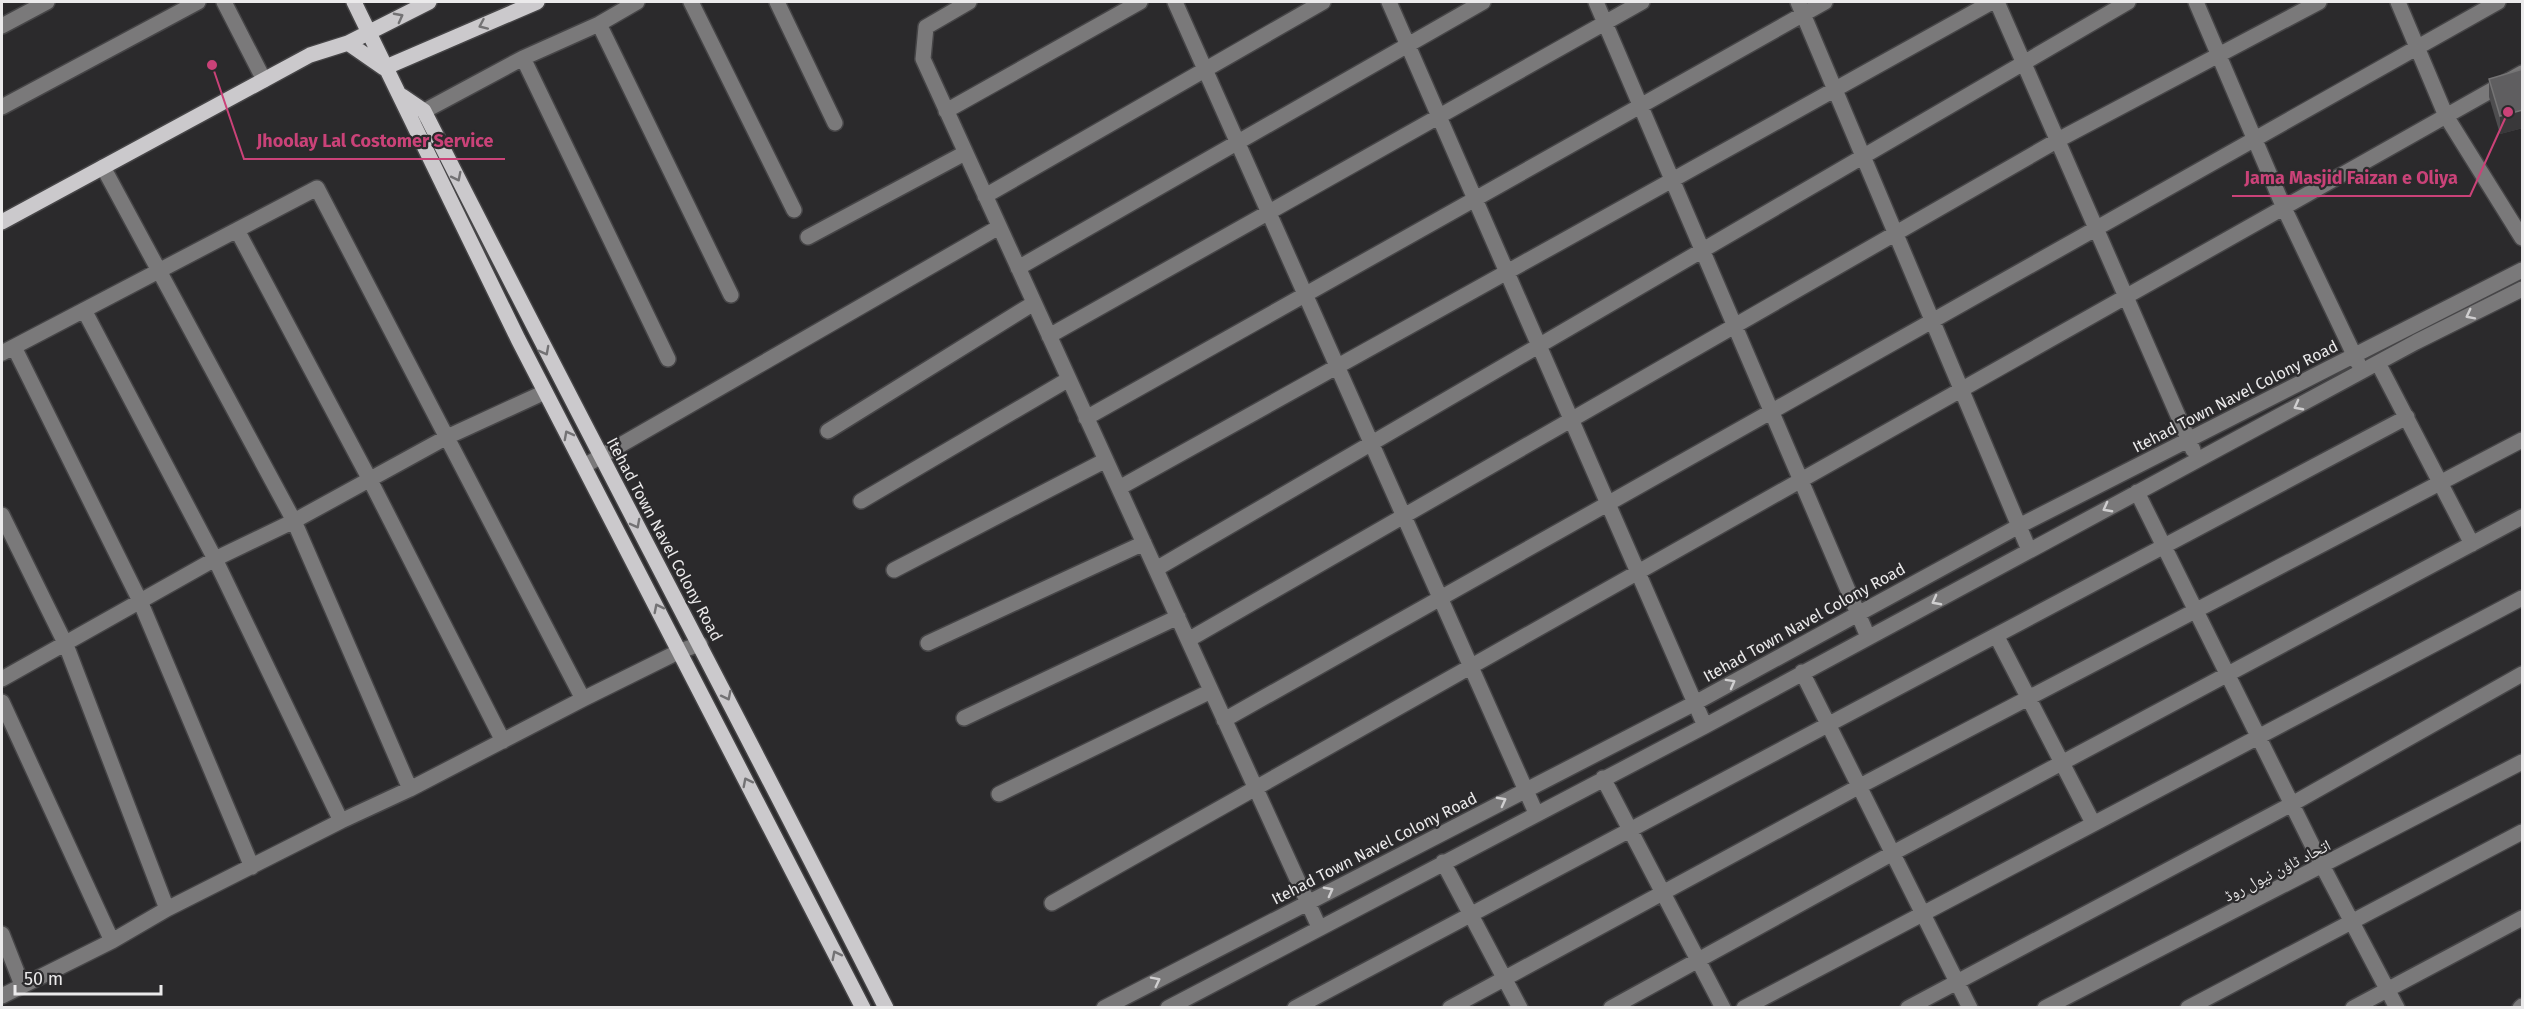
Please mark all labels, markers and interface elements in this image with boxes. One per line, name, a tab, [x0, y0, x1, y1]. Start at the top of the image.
one-way arrow	[393, 13, 403, 24]
one-way arrow	[478, 18, 489, 30]
callout: Jhoolay Lal Costomer Service	[244, 123, 505, 159]
text: Jhoolay Lal Costomer Service	[256, 130, 493, 152]
callout: Jama Masjid Faizan e Oliya	[2232, 160, 2470, 196]
text: Jama Masjid Faizan e Oliya	[2243, 167, 2458, 189]
one-way arrow	[450, 171, 461, 181]
one-way arrow	[2466, 308, 2477, 320]
street label: Itehad Town Navel Colony Road	[2129, 336, 2341, 457]
one-way arrow	[538, 345, 549, 355]
one-way arrow	[2293, 399, 2304, 410]
one-way arrow	[564, 431, 575, 442]
street label: Itehad Town Navel Colony Road	[603, 434, 726, 644]
one-way arrow	[2103, 501, 2113, 512]
one-way arrow	[629, 517, 640, 528]
street label: Itehad Town Navel Colony Road	[1700, 559, 1908, 686]
one-way arrow	[1931, 594, 1942, 605]
one-way arrow	[654, 604, 665, 615]
one-way arrow	[1725, 679, 1736, 690]
one-way arrow	[720, 690, 731, 701]
one-way arrow	[743, 778, 754, 788]
street label: Itehad Town Navel Colony Road	[1268, 788, 1480, 909]
one-way arrow	[1496, 797, 1506, 808]
street label: اتحاد ٹاؤن نیول روڈ	[2221, 835, 2334, 906]
one-way arrow	[1323, 887, 1334, 899]
one-way arrow	[832, 951, 843, 962]
scale bar	[15, 958, 160, 996]
text: 50 m	[24, 968, 63, 990]
one-way arrow	[1150, 977, 1160, 988]

